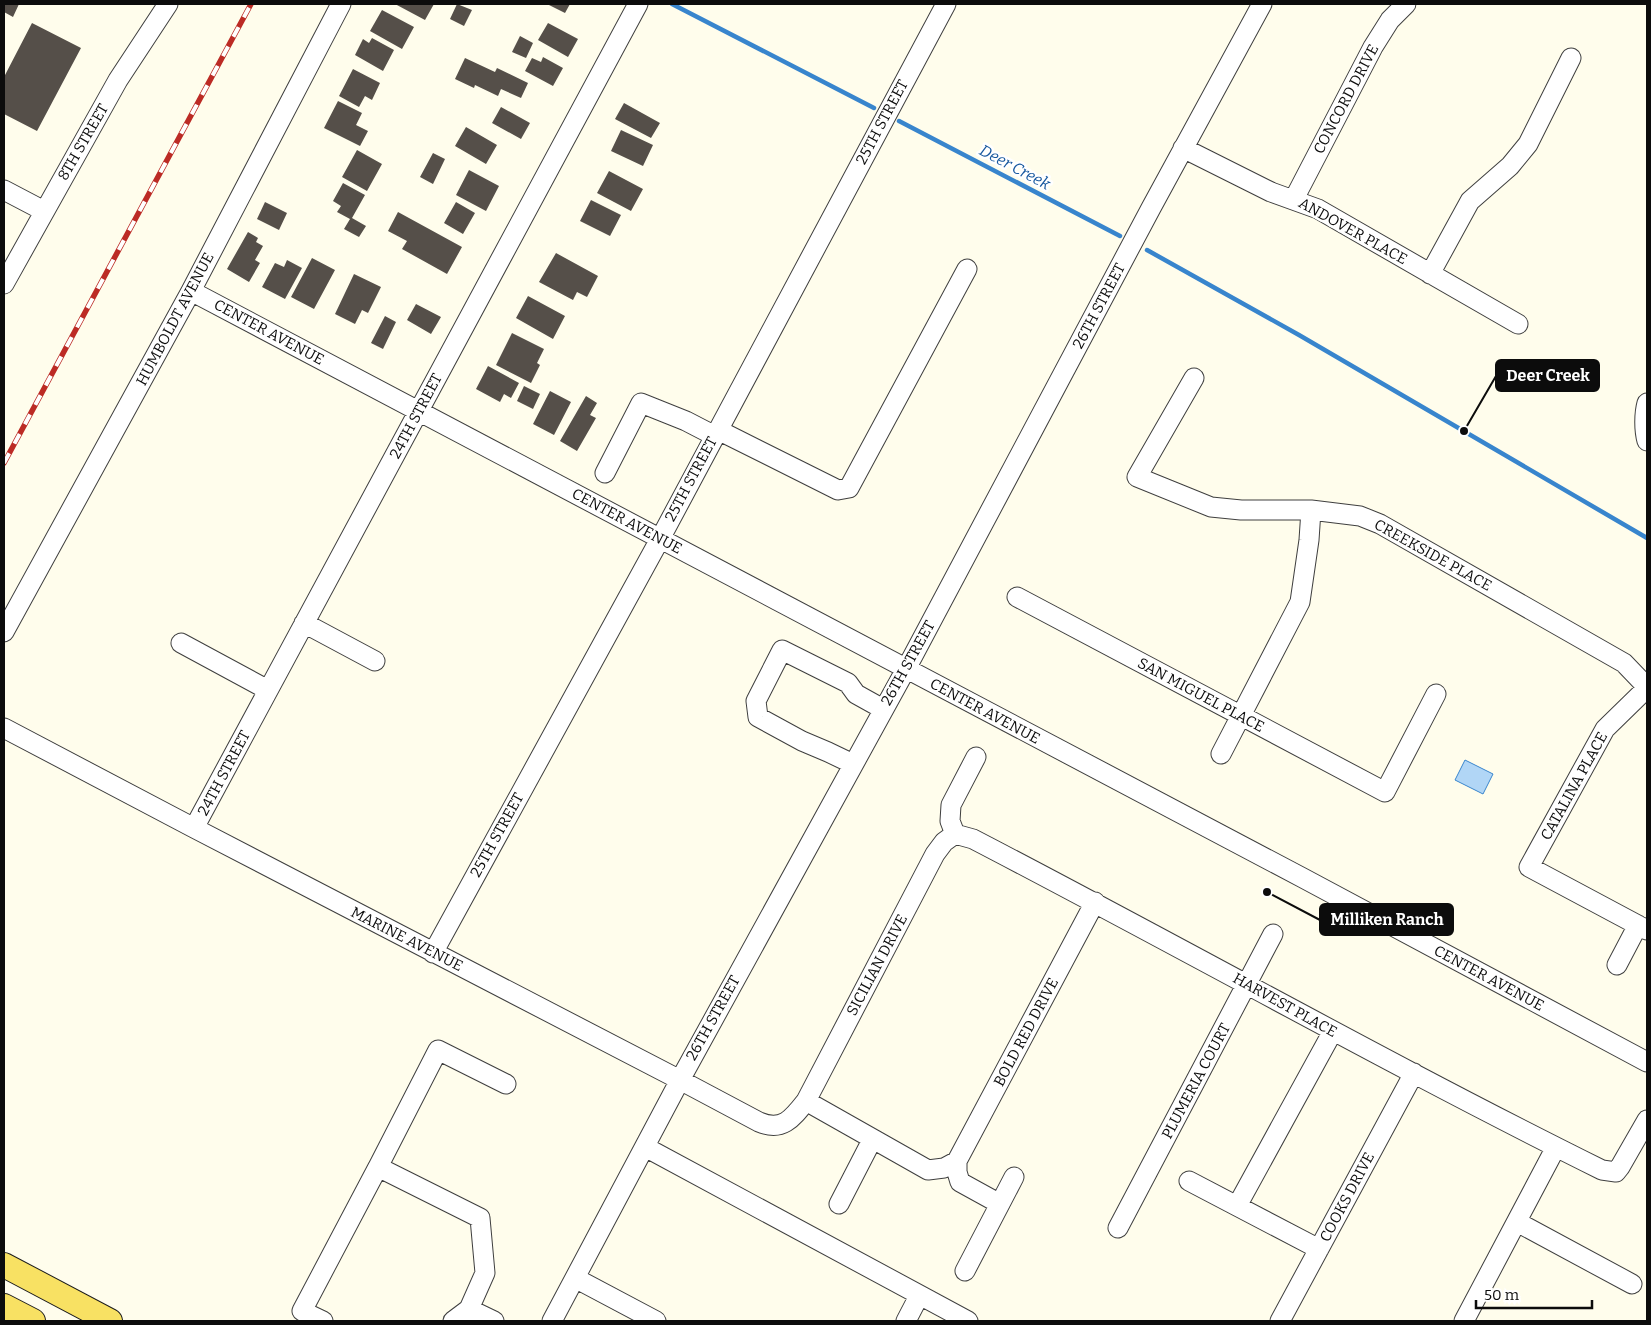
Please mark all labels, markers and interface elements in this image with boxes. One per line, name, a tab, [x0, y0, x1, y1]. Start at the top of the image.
street label: CONCORD DRIVE	[1310, 41, 1382, 157]
street label: 25TH STREET	[852, 76, 912, 167]
street label: 8TH STREET	[54, 100, 112, 183]
water label: Deer Creek	[976, 140, 1054, 194]
street label: ANDOVER PLACE	[1296, 194, 1410, 268]
street label: HUMBOLDT AVENUE	[132, 249, 218, 389]
street label: 26TH STREET	[1069, 260, 1129, 352]
street label: CENTER AVENUE	[211, 295, 327, 369]
callout: Deer Creek	[1496, 360, 1599, 391]
text: Deer Creek	[1506, 366, 1590, 385]
street label: 24TH STREET	[386, 370, 446, 462]
street label: 25TH STREET	[661, 433, 721, 524]
street label: CENTER AVENUE	[569, 484, 685, 558]
street label: CREEKSIDE PLACE	[1371, 515, 1495, 595]
street label: 26TH STREET	[877, 617, 939, 708]
street label: SAN MIGUEL PLACE	[1135, 654, 1267, 736]
street label: CENTER AVENUE	[927, 674, 1043, 748]
street label: 24TH STREET	[194, 727, 254, 819]
street label: CATALINA PLACE	[1537, 729, 1611, 843]
street label: 25TH STREET	[467, 790, 528, 880]
street label: MARINE AVENUE	[348, 903, 466, 975]
callout: Milliken Ranch	[1320, 904, 1453, 935]
text: Milliken Ranch	[1330, 910, 1444, 929]
street label: SICILIAN DRIVE	[843, 911, 911, 1019]
street label: CENTER AVENUE	[1431, 941, 1547, 1015]
street label: HARVEST PLACE	[1230, 969, 1340, 1041]
street label: 26TH STREET	[682, 972, 744, 1063]
street label: BOLD RED DRIVE	[990, 975, 1062, 1089]
street label: PLUMERIA COURT	[1158, 1020, 1234, 1142]
street label: COOKS DRIVE	[1316, 1149, 1378, 1245]
scale bar	[1476, 1278, 1592, 1310]
text: 50 m	[1484, 1286, 1520, 1304]

